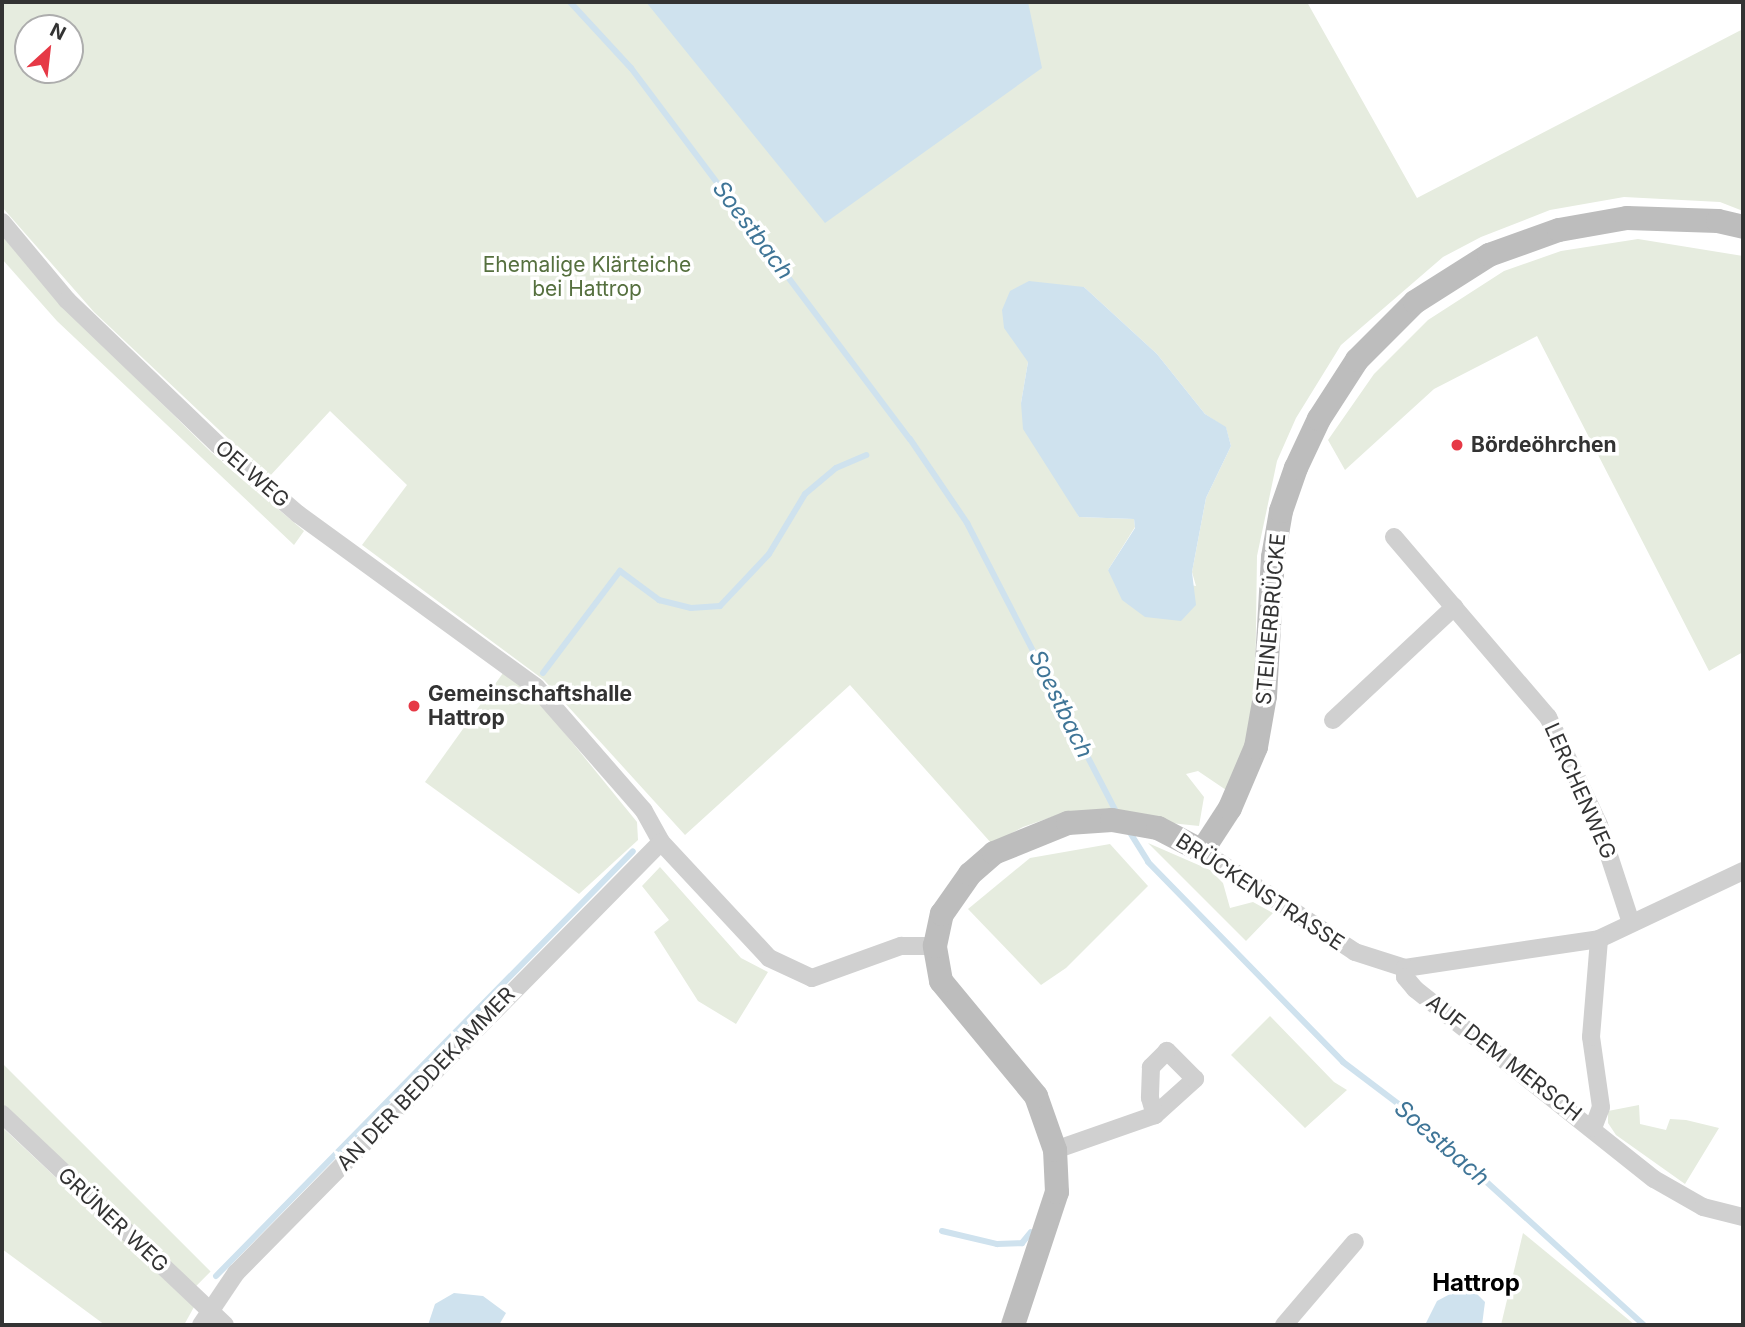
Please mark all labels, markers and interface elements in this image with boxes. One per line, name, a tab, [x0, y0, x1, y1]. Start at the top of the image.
north arrow	[14, 14, 84, 84]
text: N	[46, 18, 70, 45]
water label: Soestbach	[707, 175, 799, 285]
park label: Ehemalige Klärteiche bei Hattrop	[483, 252, 691, 302]
place label: Bördeöhrchen	[1471, 432, 1617, 458]
street label: OELWEG	[210, 435, 294, 513]
marker: Bördeöhrchen	[1449, 437, 1465, 453]
street label: STEINERBRÜCKE	[1251, 532, 1291, 706]
water label: Soestbach	[1023, 646, 1099, 762]
place label: Gemeinschaftshalle Hattrop	[428, 681, 632, 731]
marker: Gemeinschaftshalle Hattrop	[406, 698, 422, 714]
street label: LERCHENWEG	[1539, 719, 1621, 863]
street label: BRÜCKENSTRASSE	[1171, 828, 1349, 956]
street label: AN DER BEDDEKAMMER	[332, 982, 520, 1176]
street label: AUF DEM MERSCH	[1421, 990, 1587, 1126]
water label: Soestbach	[1389, 1094, 1495, 1192]
street label: GRÜNER WEG	[53, 1162, 173, 1278]
district label: Hattrop	[1432, 1269, 1520, 1297]

